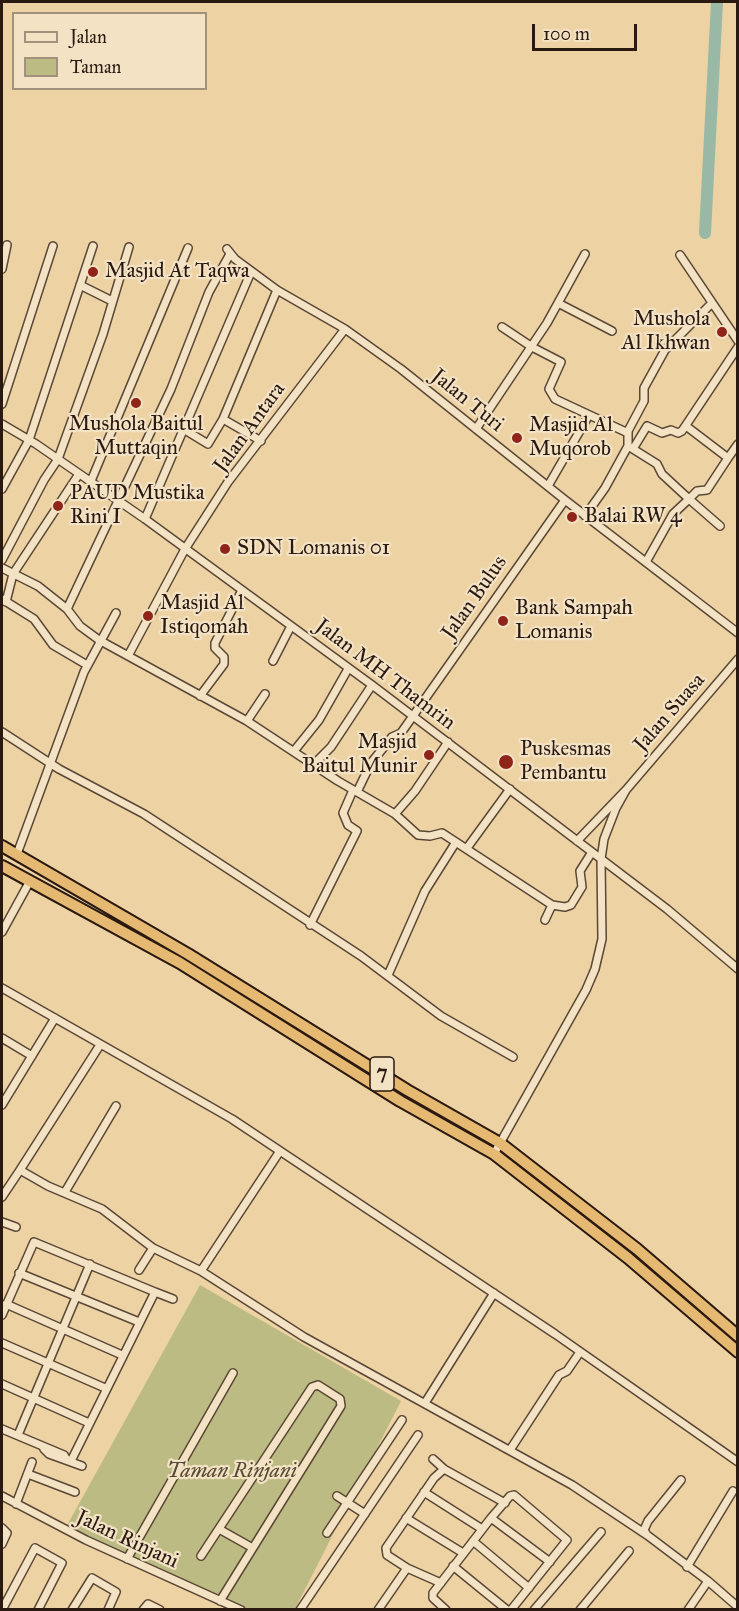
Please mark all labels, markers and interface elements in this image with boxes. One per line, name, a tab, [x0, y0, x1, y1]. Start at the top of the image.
legend	[12, 12, 207, 90]
scale bar	[535, 12, 640, 50]
text: 100 m	[543, 23, 590, 45]
text: Jalan	[70, 26, 107, 48]
text: Taman	[70, 56, 121, 78]
place label: Masjid At Taqwa	[105, 259, 250, 285]
marker: Masjid At Taqwa	[86, 265, 100, 279]
place label: Mushola Al Ikhwan	[622, 307, 710, 357]
marker: Mushola Al Ikhwan	[715, 325, 729, 339]
street label: Jalan Turi	[426, 364, 508, 438]
street label: Jalan Antara	[209, 378, 291, 478]
marker: Mushola Baitul Muttaqin	[129, 396, 143, 410]
place label: Mushola Baitul Muttaqin	[69, 412, 203, 462]
place label: Masjid Al Muqorob	[529, 413, 613, 463]
marker: Masjid Al Muqorob	[510, 431, 524, 445]
place label: PAUD Mustika Rini I	[70, 481, 205, 531]
marker: PAUD Mustika Rini I	[51, 499, 65, 513]
place label: Balai RW 4	[584, 504, 682, 530]
marker: Balai RW 4	[565, 510, 579, 524]
place label: SDN Lomanis 01	[237, 536, 390, 562]
marker: SDN Lomanis 01	[218, 542, 232, 556]
street label: Jalan Bulus	[437, 551, 513, 645]
place label: Masjid Al Istiqomah	[160, 591, 248, 641]
place label: Bank Sampah Lomanis	[515, 596, 633, 646]
marker: Masjid Al Istiqomah	[141, 609, 155, 623]
street label: Jalan MH Thamrin	[310, 614, 460, 736]
marker: Bank Sampah Lomanis	[496, 614, 510, 628]
street label: Jalan Suasa	[629, 669, 711, 757]
place label: Masjid Baitul Munir	[302, 730, 417, 780]
place label: Puskesmas Pembantu	[520, 737, 611, 787]
marker: Masjid Baitul Munir	[422, 748, 436, 762]
marker: Puskesmas Pembantu	[497, 753, 515, 771]
road number: 7	[370, 1057, 394, 1091]
park label: Taman Rinjani	[167, 1459, 297, 1485]
street label: Jalan Rinjani	[72, 1505, 182, 1575]

